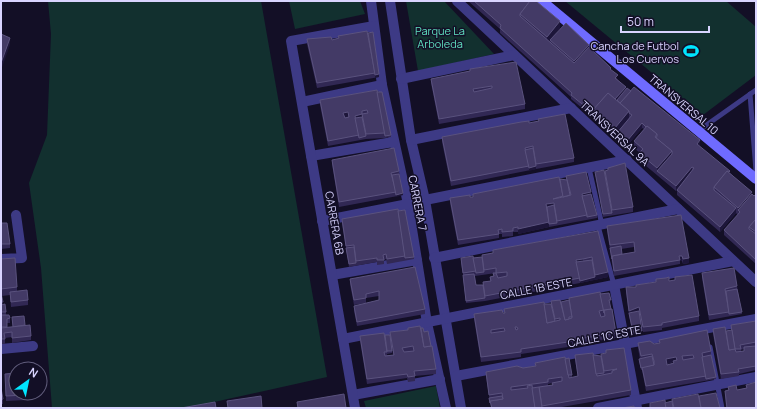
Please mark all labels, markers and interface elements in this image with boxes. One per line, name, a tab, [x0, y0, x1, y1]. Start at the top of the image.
scale bar	[621, 8, 709, 34]
text: 50 m	[627, 13, 654, 30]
park label: Parque La Arboleda	[415, 23, 465, 51]
place label: Cancha de Futbol Los Cuervos	[590, 38, 679, 66]
sports icon: Cancha de Futbol Los Cuervos	[682, 42, 700, 60]
street label: TRANSVERSAL 10	[646, 70, 722, 138]
street label: TRANSVERSAL 9A	[577, 97, 653, 169]
street label: CARRERA 7	[405, 174, 431, 232]
street label: CARRERA 6B	[322, 190, 348, 256]
street label: CALLE 1B ESTE	[499, 274, 573, 302]
street label: CALLE 1C ESTE	[566, 322, 642, 350]
north arrow	[8, 361, 48, 401]
text: N	[26, 364, 41, 381]

